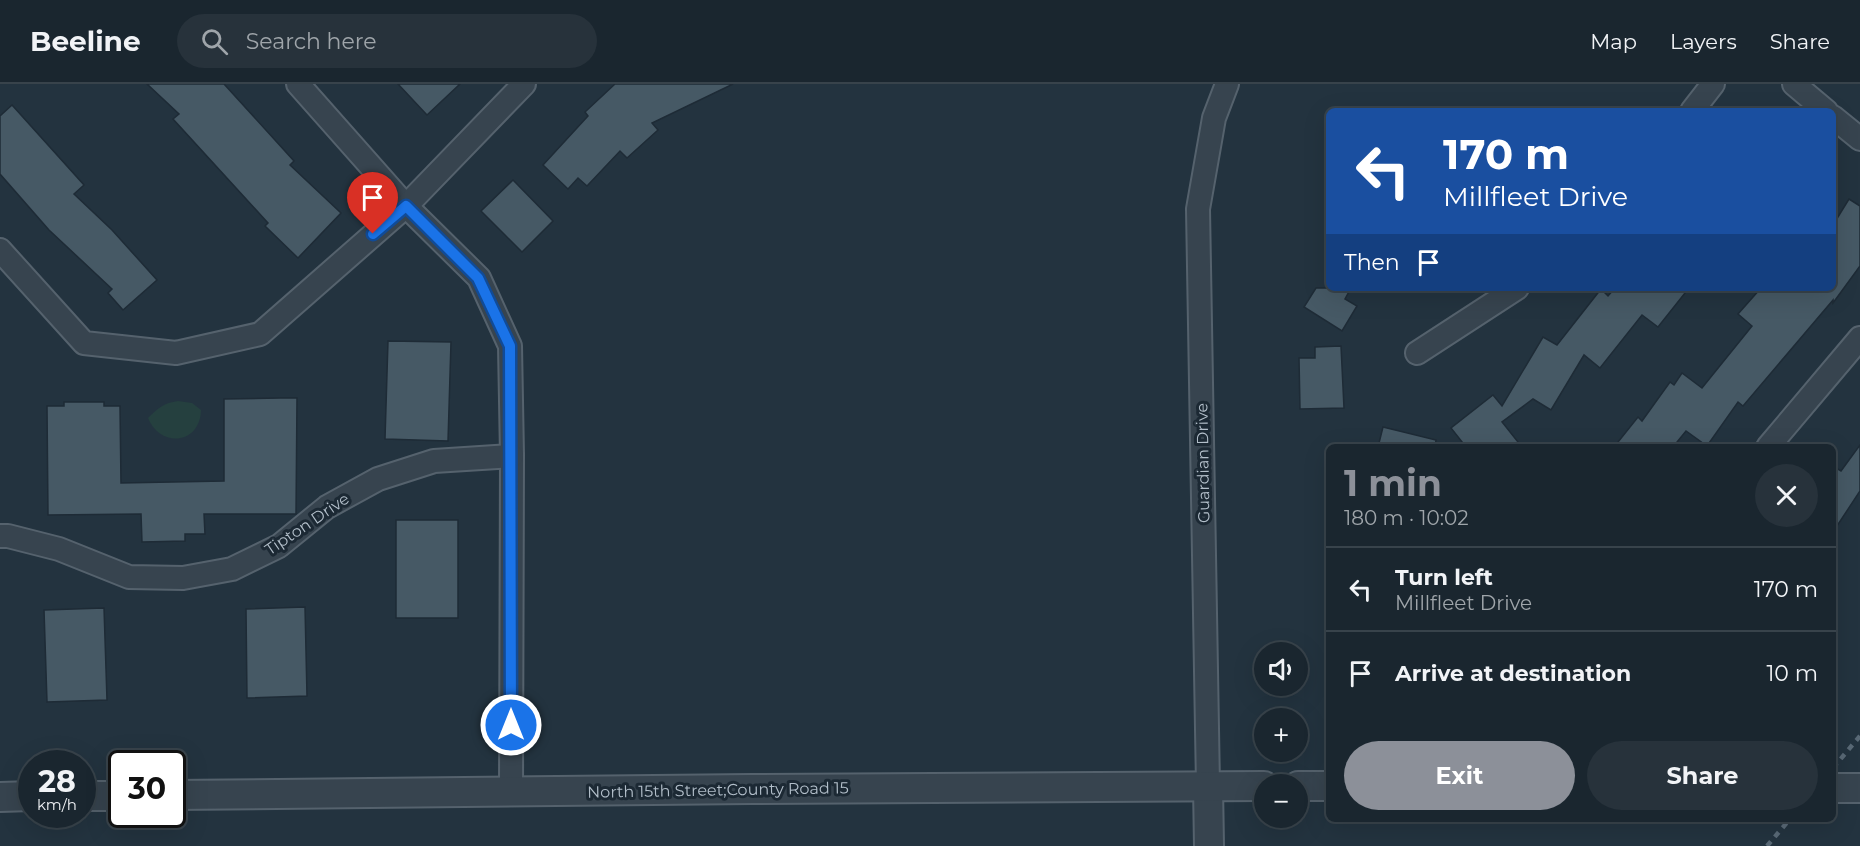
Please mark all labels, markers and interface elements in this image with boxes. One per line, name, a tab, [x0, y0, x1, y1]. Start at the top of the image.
search box	[177, 14, 597, 68]
text: Beeline	[30, 24, 141, 58]
icon: search	[198, 25, 231, 58]
text: Search here	[246, 28, 377, 55]
text: Map	[1590, 29, 1637, 54]
text: Layers	[1670, 29, 1737, 54]
text: Share	[1770, 29, 1830, 54]
text: 170 m	[1443, 128, 1569, 180]
icon: left	[1344, 132, 1422, 210]
pin	[347, 172, 398, 234]
text: Millfleet Drive	[1443, 180, 1628, 213]
icon: arrive	[356, 181, 389, 214]
icon: arrive	[1412, 246, 1445, 279]
text: Then	[1344, 249, 1400, 276]
street label: Guardian Drive	[1192, 403, 1214, 523]
text: 1 min	[1344, 461, 1442, 505]
button: close	[1755, 464, 1818, 527]
street label: Tipton Drive	[261, 489, 353, 559]
text: 180 m · 10:02	[1344, 506, 1469, 530]
text: Turn left	[1395, 564, 1493, 591]
icon: left	[1344, 573, 1377, 606]
text: 170 m	[1754, 576, 1818, 603]
text: Millfleet Drive	[1395, 591, 1532, 615]
map controls	[1254, 642, 1308, 828]
button: sound	[1254, 642, 1308, 696]
icon: arrive	[1344, 657, 1377, 690]
text: Arrive at destination	[1395, 660, 1631, 687]
text: 10 m	[1766, 660, 1818, 687]
position arrow	[479, 693, 543, 757]
button: +	[1254, 708, 1308, 762]
button: Exit	[1344, 741, 1575, 810]
button: Share	[1587, 741, 1818, 810]
speed limit sign: 30	[108, 750, 186, 828]
text: 28	[38, 763, 76, 800]
button: −	[1254, 774, 1308, 828]
street label: North 15th Street;County Road 15	[587, 778, 849, 802]
text: km/h	[37, 795, 77, 814]

